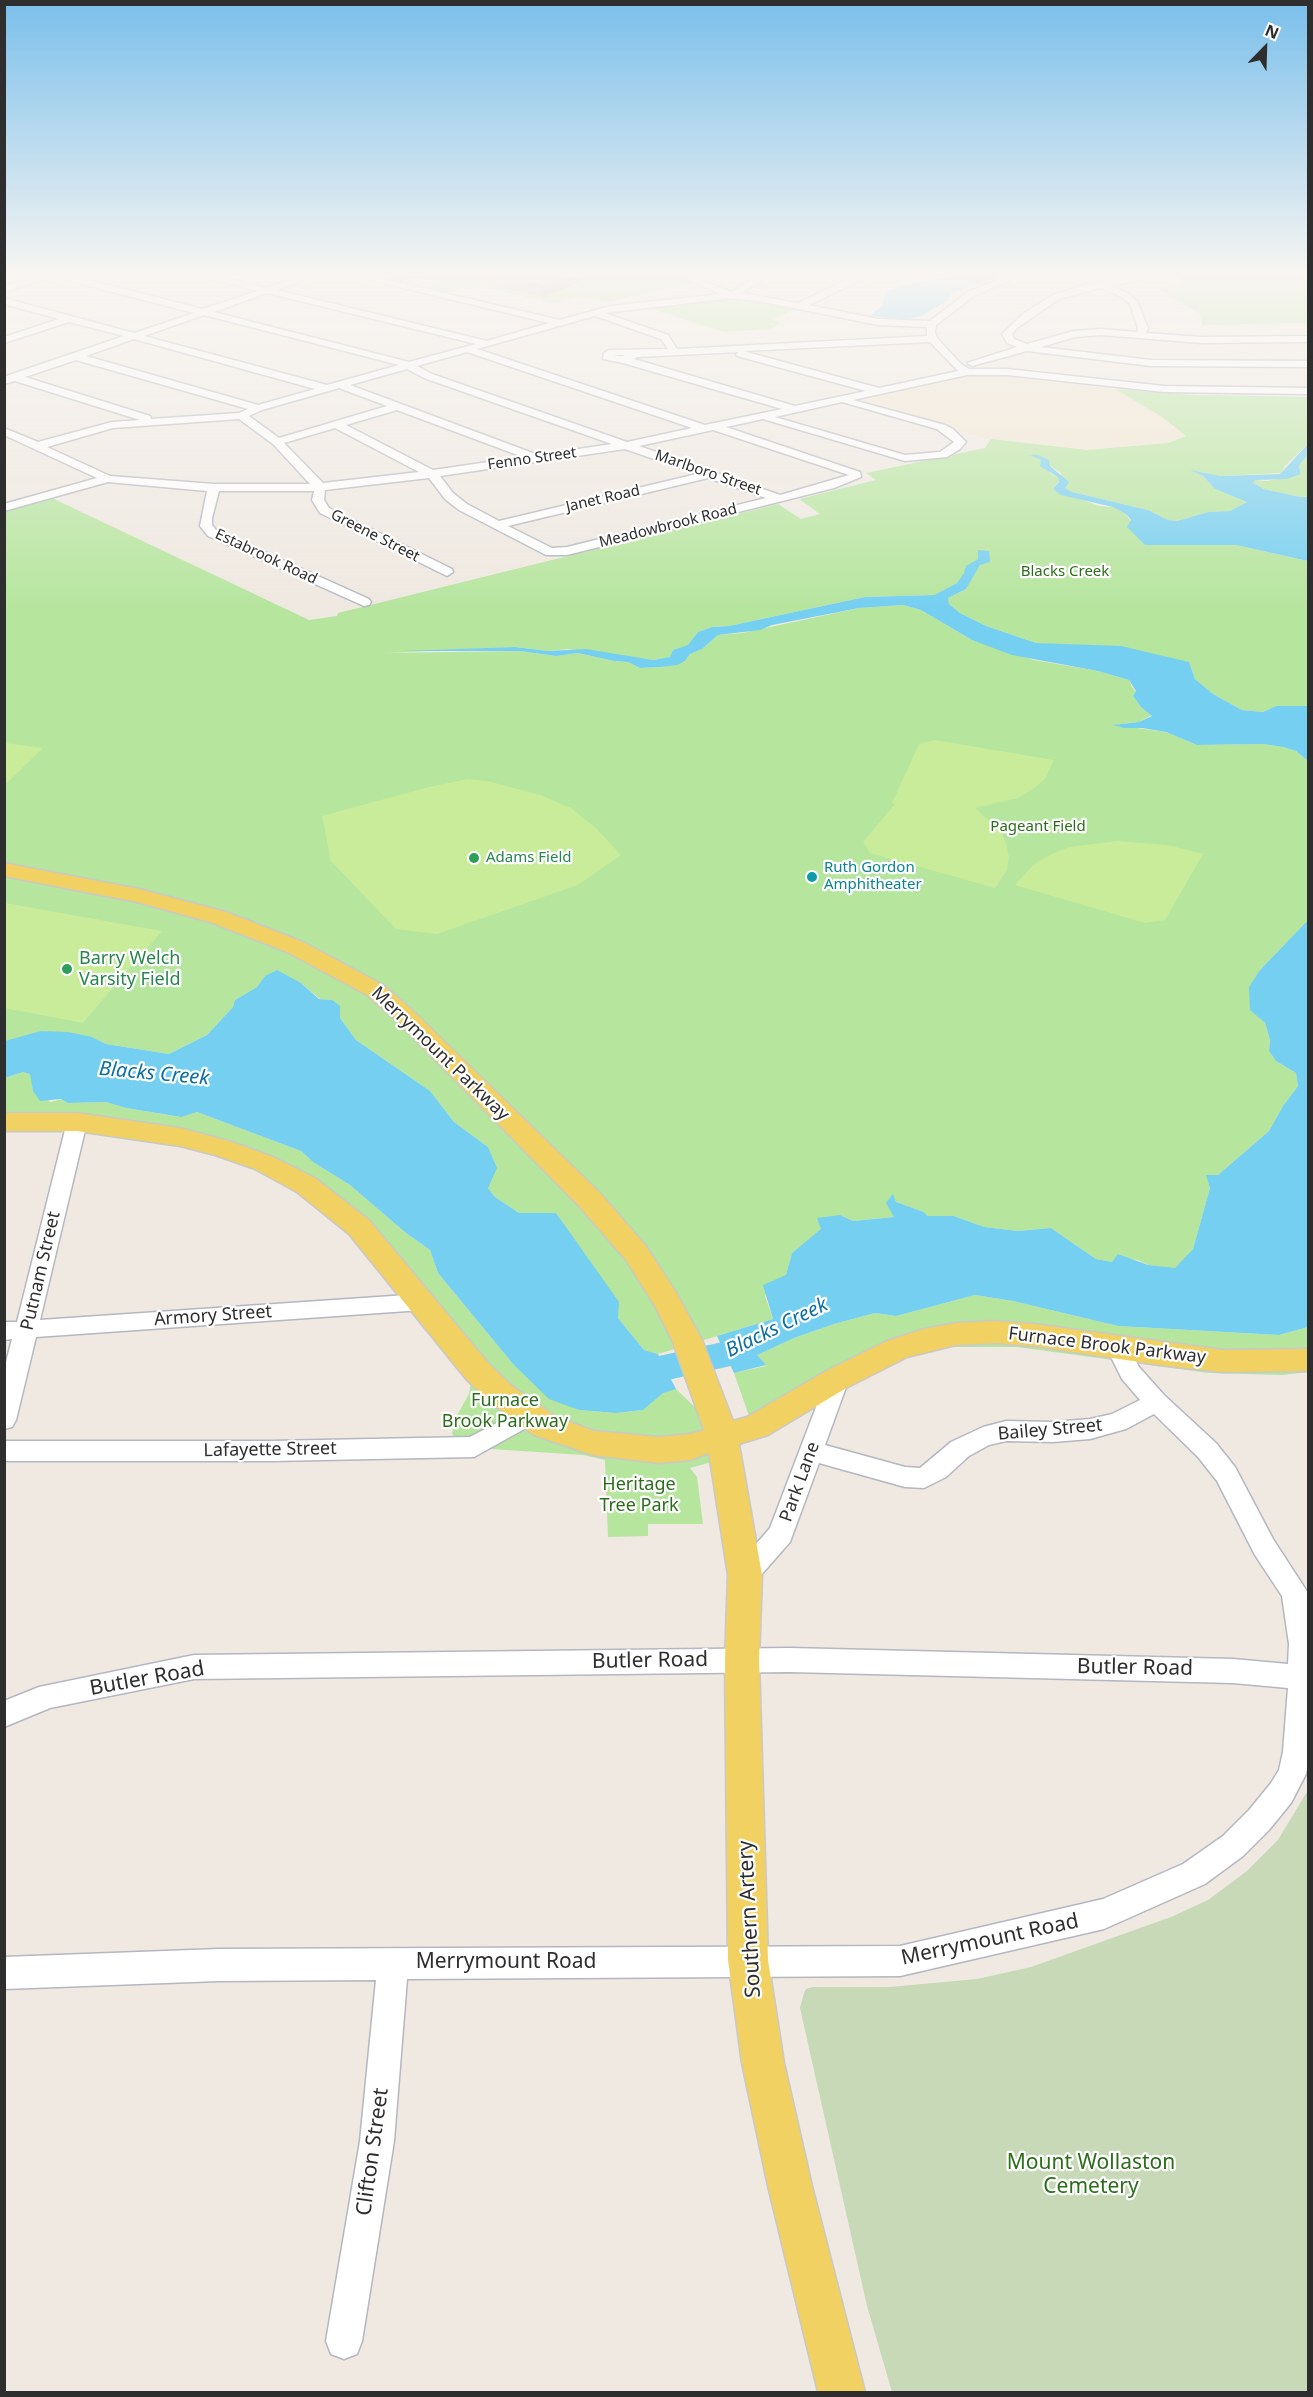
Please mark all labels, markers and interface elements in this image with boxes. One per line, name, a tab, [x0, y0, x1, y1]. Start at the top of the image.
north arrow	[1235, 18, 1295, 78]
text: N	[1262, 19, 1282, 44]
street label: Fenno Street	[486, 444, 578, 474]
street label: Marlboro Street	[653, 446, 763, 500]
street label: Janet Road	[564, 482, 642, 516]
street label: Meadowbrook Road	[597, 500, 739, 552]
street label: Greene Street	[328, 506, 422, 566]
street label: Estabrook Road	[212, 525, 320, 589]
park label: Blacks Creek	[1021, 563, 1109, 581]
park label: Pageant Field	[990, 818, 1086, 836]
place label: Adams Field	[486, 849, 572, 867]
marker: Adams Field	[467, 851, 481, 865]
place label: Ruth Gordon Amphitheater	[824, 859, 922, 894]
marker: Ruth Gordon Amphitheater	[805, 870, 819, 884]
place label: Barry Welch Varsity Field	[79, 948, 180, 990]
marker: Barry Welch Varsity Field	[60, 962, 74, 976]
street label: Merrymount Parkway	[367, 983, 513, 1125]
water label: Blacks Creek	[98, 1057, 210, 1091]
street label: Putnam Street	[17, 1209, 65, 1333]
water label: Blacks Creek	[722, 1293, 832, 1363]
street label: Armory Street	[153, 1301, 273, 1331]
street label: Furnace Brook Parkway	[1007, 1323, 1207, 1369]
park label: Furnace Brook Parkway	[442, 1390, 568, 1432]
street label: Bailey Street	[997, 1415, 1103, 1445]
street label: Lafayette Street	[203, 1438, 337, 1462]
street label: Park Lane	[776, 1439, 824, 1525]
park label: Heritage Tree Park	[599, 1474, 679, 1516]
street label: Butler Road	[592, 1647, 708, 1675]
street label: Butler Road	[1077, 1654, 1193, 1682]
street label: Butler Road	[88, 1657, 206, 1701]
street label: Southern Artery	[733, 1840, 767, 1998]
street label: Merrymount Road	[899, 1909, 1081, 1971]
street label: Merrymount Road	[416, 1949, 596, 1975]
street label: Clifton Street	[352, 2087, 394, 2217]
park label: Mount Wollaston Cemetery	[1007, 2150, 1175, 2200]

